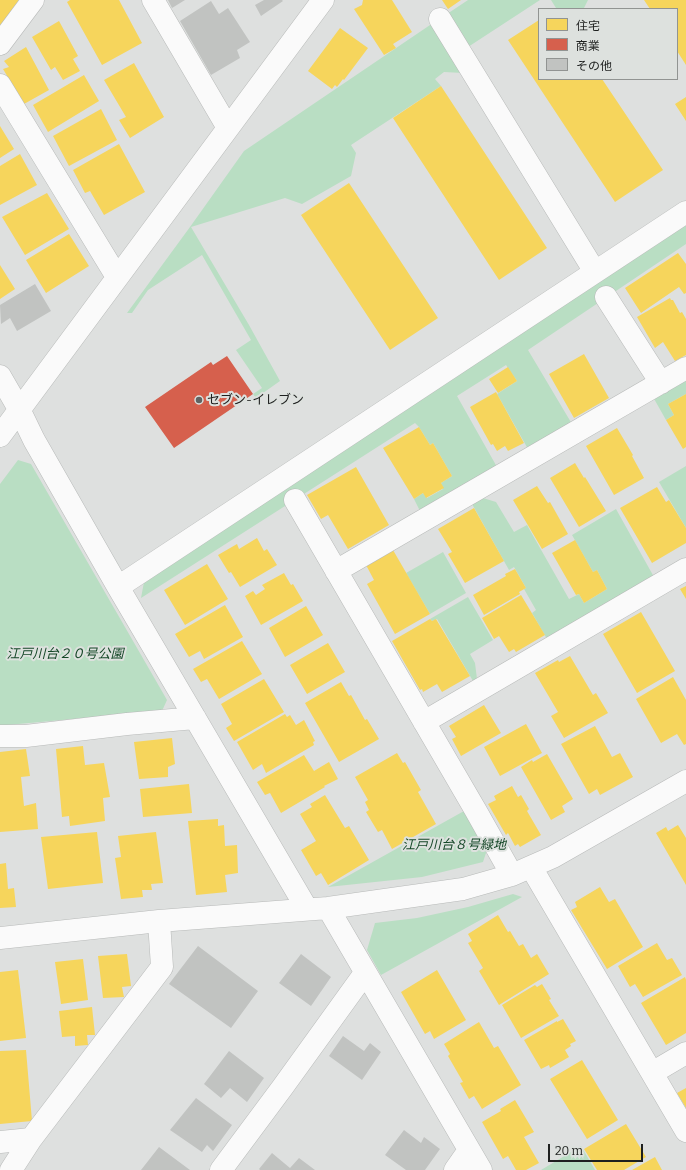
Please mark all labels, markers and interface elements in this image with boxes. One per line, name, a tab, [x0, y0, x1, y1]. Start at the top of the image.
legend	[538, 8, 678, 80]
text: 住宅	[576, 19, 600, 33]
text: 商業	[576, 39, 600, 53]
text: その他	[576, 59, 612, 73]
place label: セブン-イレブン	[207, 392, 304, 408]
marker: セブン-イレブン	[194, 395, 204, 405]
park label: 江戸川台２０号公園	[7, 646, 123, 662]
park label: 江戸川台８号緑地	[402, 837, 506, 853]
scale bar	[550, 1136, 645, 1162]
text: 20 m	[555, 1144, 583, 1158]

